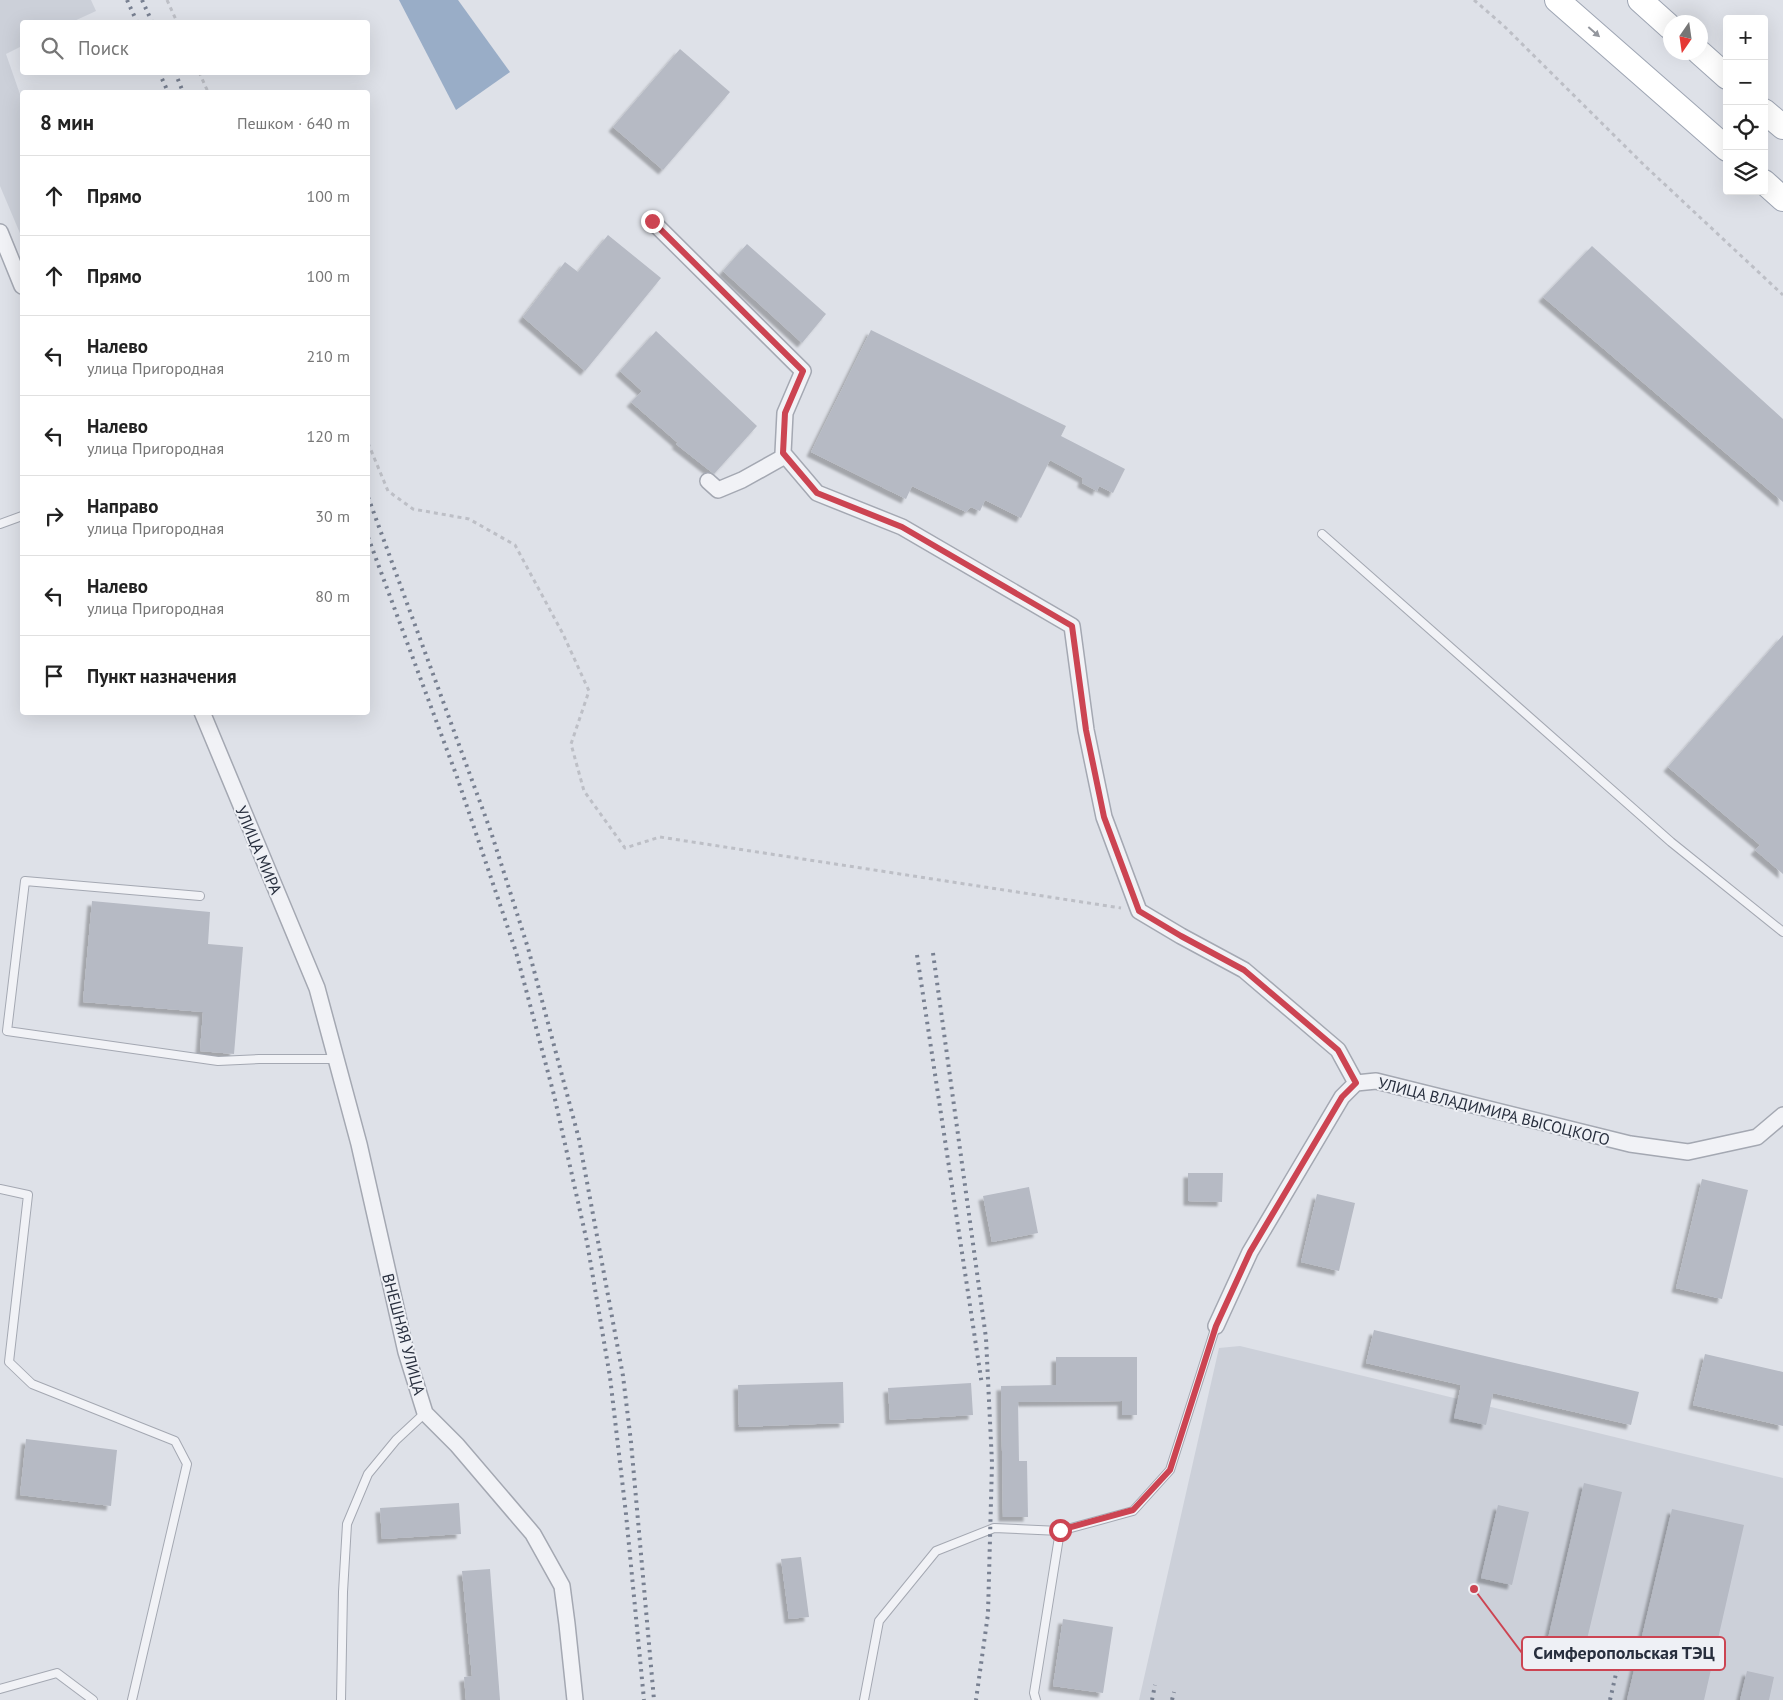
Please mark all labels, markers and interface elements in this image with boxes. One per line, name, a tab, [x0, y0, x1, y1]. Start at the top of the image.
north arrow	[1663, 15, 1708, 60]
map controls	[1723, 15, 1768, 195]
button: +	[1723, 15, 1768, 60]
search box	[20, 20, 370, 75]
one-way arrow	[1587, 26, 1599, 38]
icon: search	[38, 34, 66, 62]
text: Поиск	[78, 36, 129, 60]
button: −	[1723, 60, 1768, 105]
button: locate	[1723, 105, 1768, 150]
text: 8 мин	[40, 109, 94, 136]
text: Пешком · 640 m	[237, 113, 350, 133]
button: layers	[1723, 150, 1768, 195]
icon: ahead	[40, 182, 68, 210]
text: Прямо	[87, 184, 142, 208]
text: 100 m	[307, 186, 350, 206]
route end	[641, 210, 664, 233]
icon: ahead	[40, 262, 68, 290]
text: Прямо	[87, 264, 142, 288]
text: 100 m	[307, 266, 350, 286]
text: Налево	[87, 334, 148, 358]
icon: left	[40, 342, 68, 370]
text: 210 m	[307, 346, 350, 366]
text: улица Пригородная	[87, 358, 224, 378]
text: Налево	[87, 414, 148, 438]
icon: left	[40, 422, 68, 450]
text: 120 m	[307, 426, 350, 446]
text: улица Пригородная	[87, 438, 224, 458]
text: Направо	[87, 494, 158, 518]
icon: right	[40, 502, 68, 530]
text: 30 m	[315, 506, 350, 526]
text: улица Пригородная	[87, 518, 224, 538]
text: Налево	[87, 574, 148, 598]
icon: left	[40, 582, 68, 610]
text: 80 m	[315, 586, 350, 606]
text: улица Пригородная	[87, 598, 224, 618]
icon: arrive	[40, 662, 68, 690]
text: Пункт назначения	[87, 664, 237, 688]
street label: УЛИЦА МИРА	[231, 803, 287, 898]
street label: УЛИЦА ВЛАДИМИРА ВЫСОЦКОГО	[1376, 1072, 1612, 1150]
street label: ВНЕШНЯЯ УЛИЦА	[378, 1271, 430, 1398]
route start	[1049, 1519, 1072, 1542]
callout: Симферопольская ТЭЦ	[1522, 1637, 1725, 1670]
text: Симферопольская ТЭЦ	[1533, 1641, 1715, 1664]

